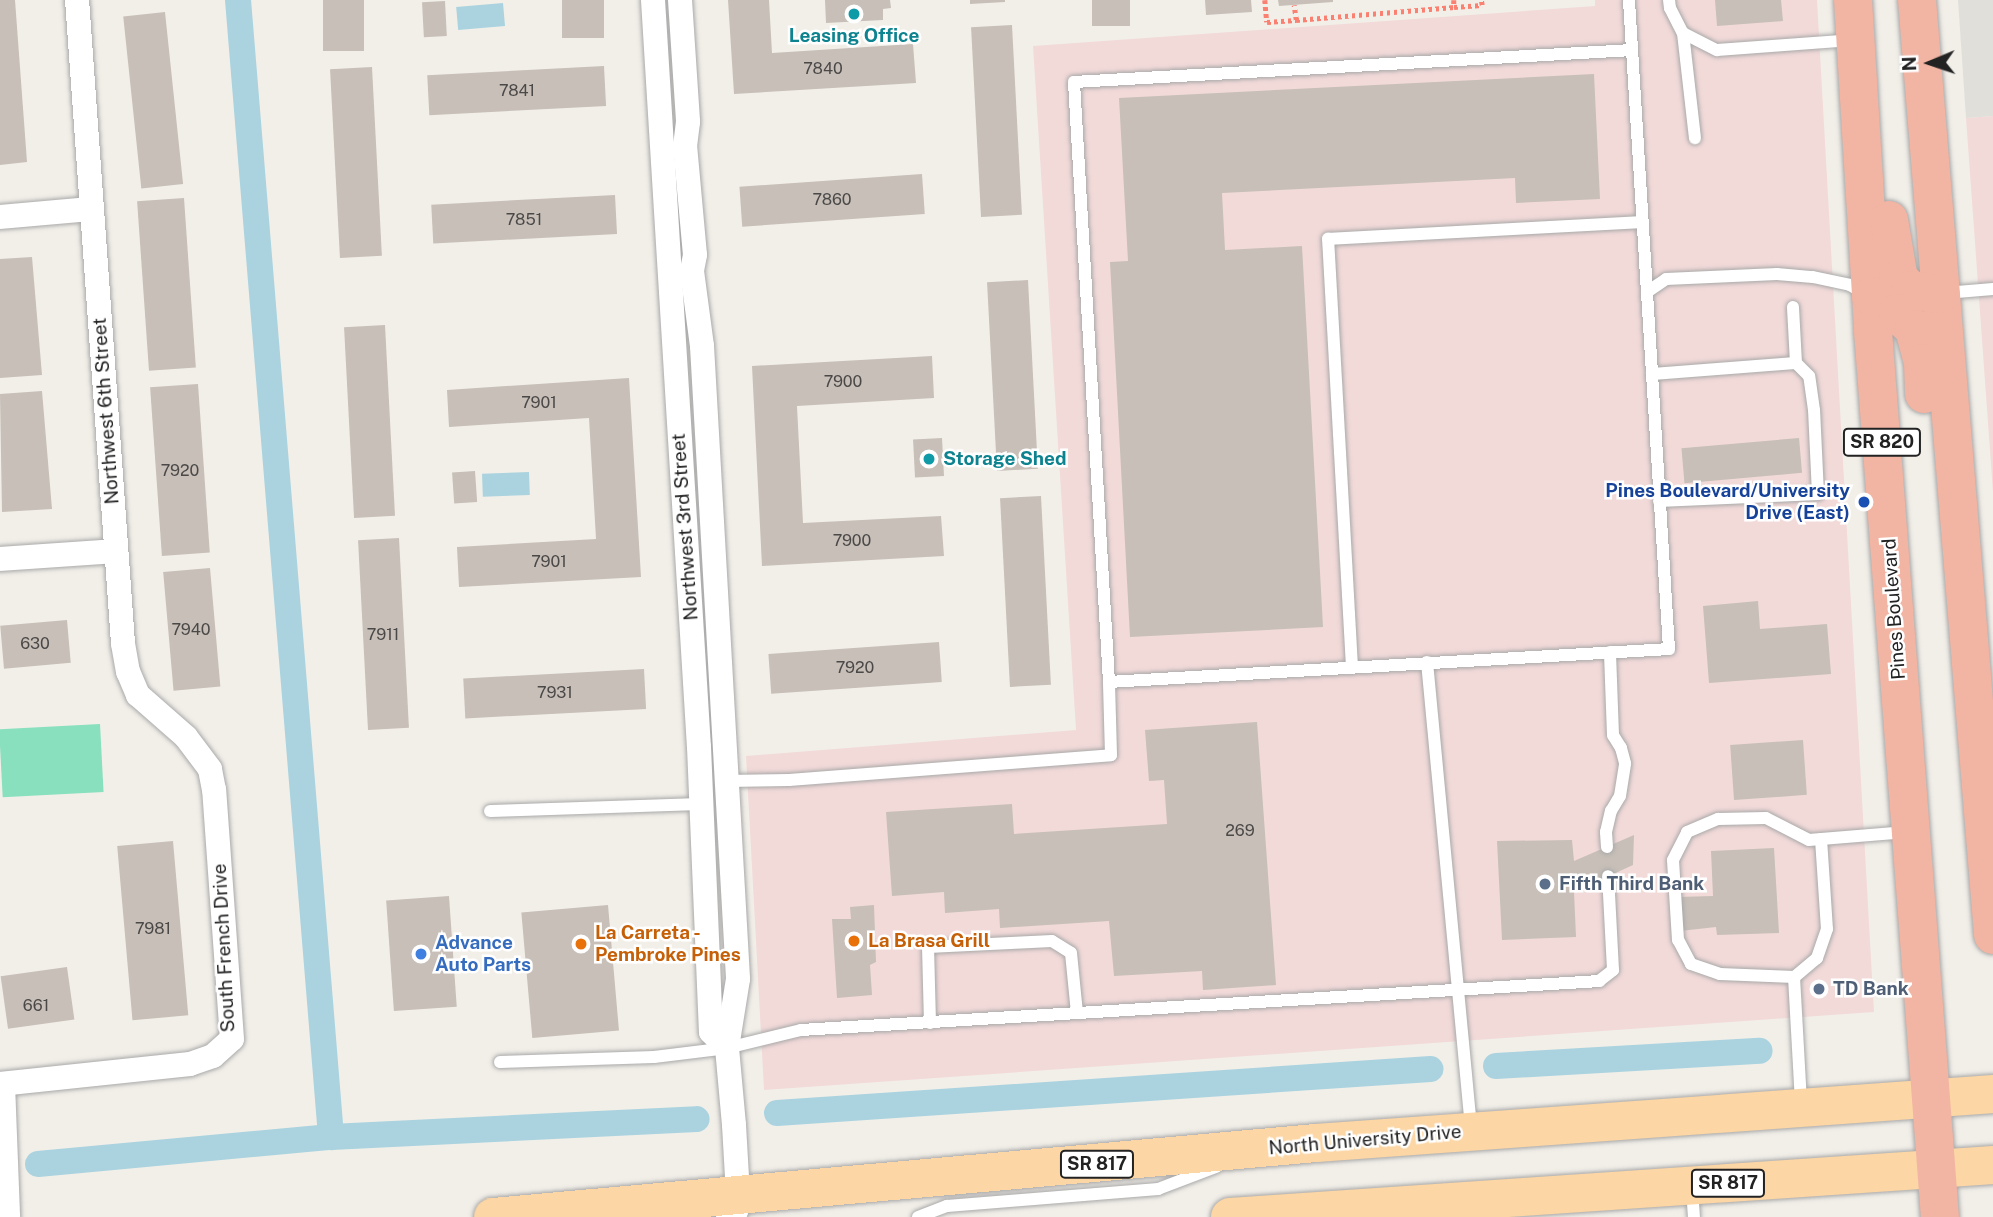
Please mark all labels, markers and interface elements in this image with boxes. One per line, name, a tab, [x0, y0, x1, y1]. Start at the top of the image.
marker: Leasing Office	[846, 6, 862, 22]
place label: Leasing Office	[789, 25, 919, 47]
north arrow	[1895, 28, 1965, 98]
text: N	[1898, 56, 1920, 72]
house number: 7840	[803, 59, 843, 79]
house number: 7841	[499, 81, 535, 101]
house number: 7860	[812, 190, 852, 210]
house number: 7851	[506, 210, 542, 230]
street label: Northwest 6th Street	[88, 317, 124, 505]
house number: 7900	[824, 372, 862, 392]
house number: 7901	[521, 393, 557, 413]
road number: SR 820	[1842, 428, 1922, 457]
street label: Northwest 3rd Street	[667, 433, 703, 621]
place label: Storage Shed	[943, 448, 1067, 470]
marker: Storage Shed	[921, 451, 937, 467]
house number: 7920	[161, 461, 199, 481]
place label: Pines Boulevard/University Drive (East)	[1605, 480, 1850, 524]
marker: Pines Boulevard/University Drive (East)	[1856, 494, 1872, 510]
house number: 7900	[833, 531, 871, 551]
street label: Pines Boulevard	[1878, 537, 1910, 681]
house number: 7901	[531, 552, 567, 572]
house number: 7940	[171, 620, 211, 640]
house number: 7911	[367, 625, 399, 645]
house number: 630	[20, 634, 50, 654]
house number: 7920	[836, 658, 874, 678]
house number: 7931	[537, 683, 573, 703]
house number: 269	[1225, 821, 1255, 841]
street label: South French Drive	[208, 863, 240, 1033]
place label: Fifth Third Bank	[1559, 873, 1704, 895]
marker: Fifth Third Bank	[1537, 876, 1553, 892]
house number: 7981	[135, 919, 171, 939]
place label: La Carreta - Pembroke Pines	[595, 922, 741, 966]
place label: La Brasa Grill	[868, 930, 990, 952]
place label: Advance Auto Parts	[435, 932, 531, 976]
marker: La Brasa Grill	[846, 933, 862, 949]
marker: La Carreta - Pembroke Pines	[573, 936, 589, 952]
marker: Advance Auto Parts	[413, 946, 429, 962]
place label: TD Bank	[1833, 978, 1909, 1000]
marker: TD Bank	[1811, 981, 1827, 997]
house number: 661	[23, 996, 49, 1016]
street label: North University Drive	[1268, 1120, 1462, 1160]
road number: SR 817	[1058, 1149, 1136, 1178]
road number: SR 817	[1690, 1168, 1766, 1198]

